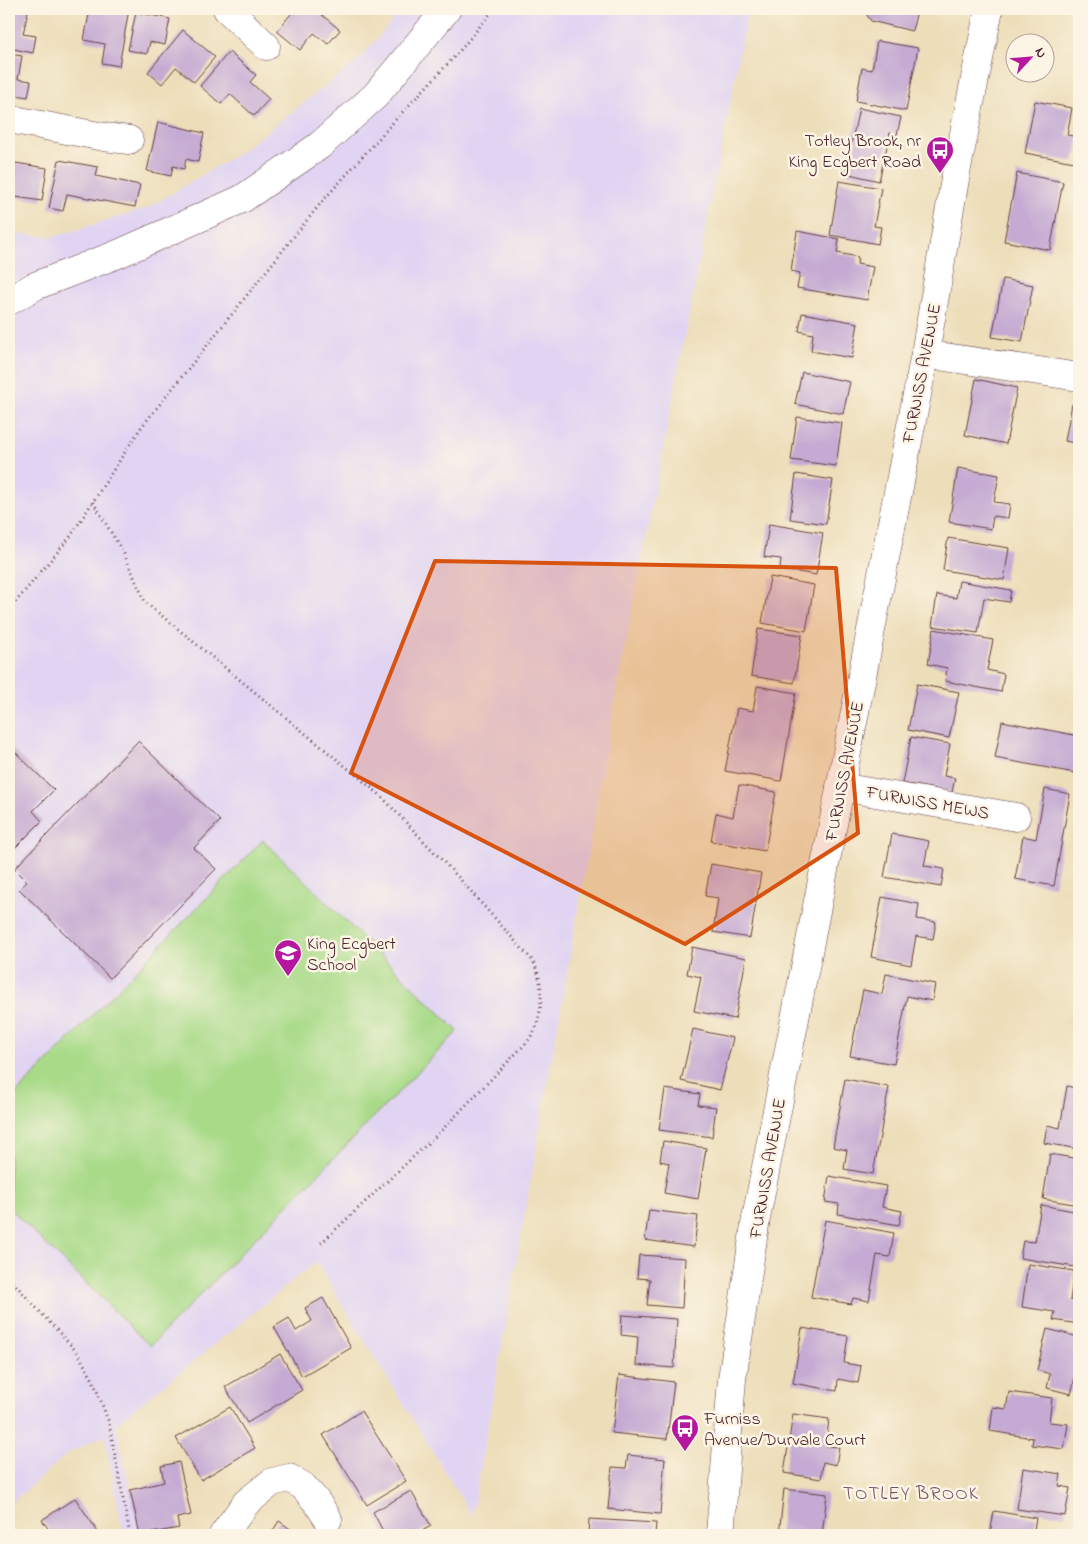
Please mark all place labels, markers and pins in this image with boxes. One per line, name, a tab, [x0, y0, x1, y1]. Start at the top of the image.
place label: Totley Brook, nr King Ecgbert Road	[788, 129, 921, 177]
bus stop icon: Totley Brook, nr King Ecgbert Road	[925, 135, 955, 174]
place label: King Ecgbert School	[307, 932, 396, 979]
school or university icon: King Ecgbert School	[273, 938, 303, 977]
place label: Furniss Avenue/Durvale Court	[703, 1407, 866, 1454]
bus stop icon: Furniss Avenue/Durvale Court	[670, 1413, 700, 1452]

